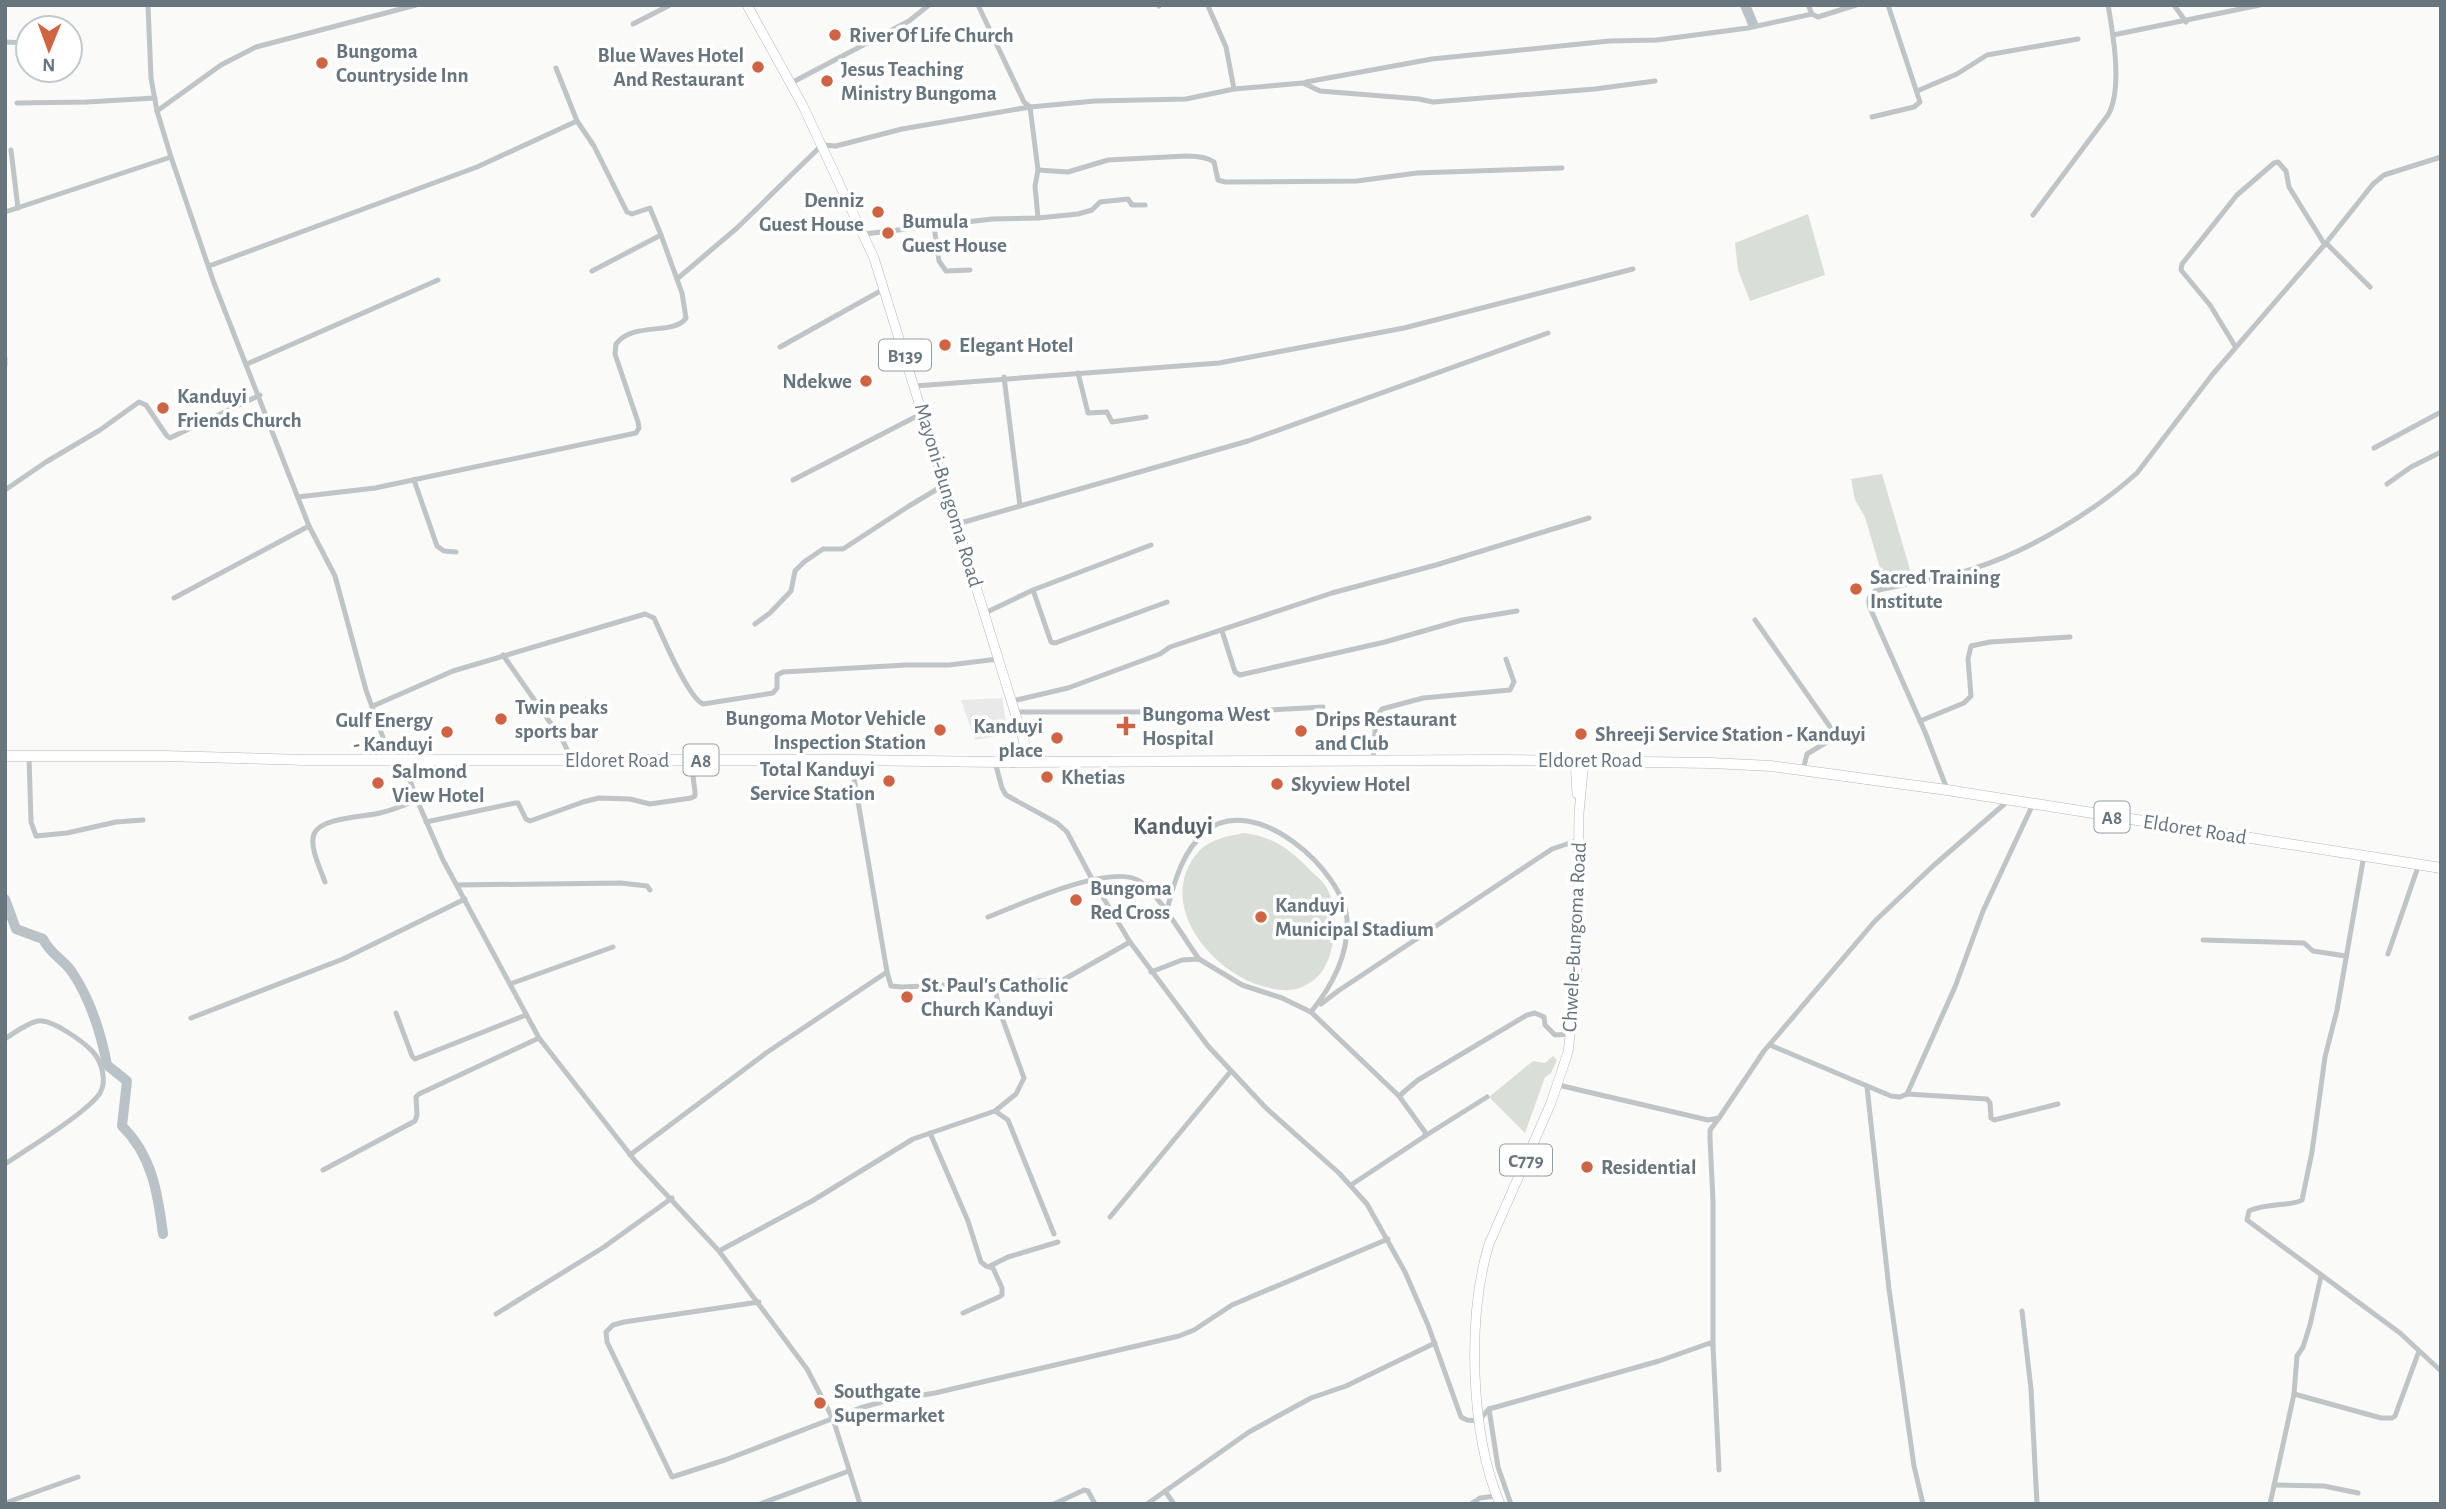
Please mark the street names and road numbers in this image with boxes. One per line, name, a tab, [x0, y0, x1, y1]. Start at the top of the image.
road number: B139	[879, 340, 931, 370]
street label: Mayoni-Bungoma Road	[911, 401, 987, 590]
road number: A8	[684, 744, 718, 776]
street label: Eldoret Road	[565, 750, 669, 771]
street label: Eldoret Road	[1538, 750, 1642, 771]
road number: A8	[2094, 802, 2130, 832]
street label: Eldoret Road	[2142, 811, 2248, 848]
street label: Chwele-Bungoma Road	[1559, 841, 1590, 1033]
road number: C779	[1500, 1144, 1552, 1176]

